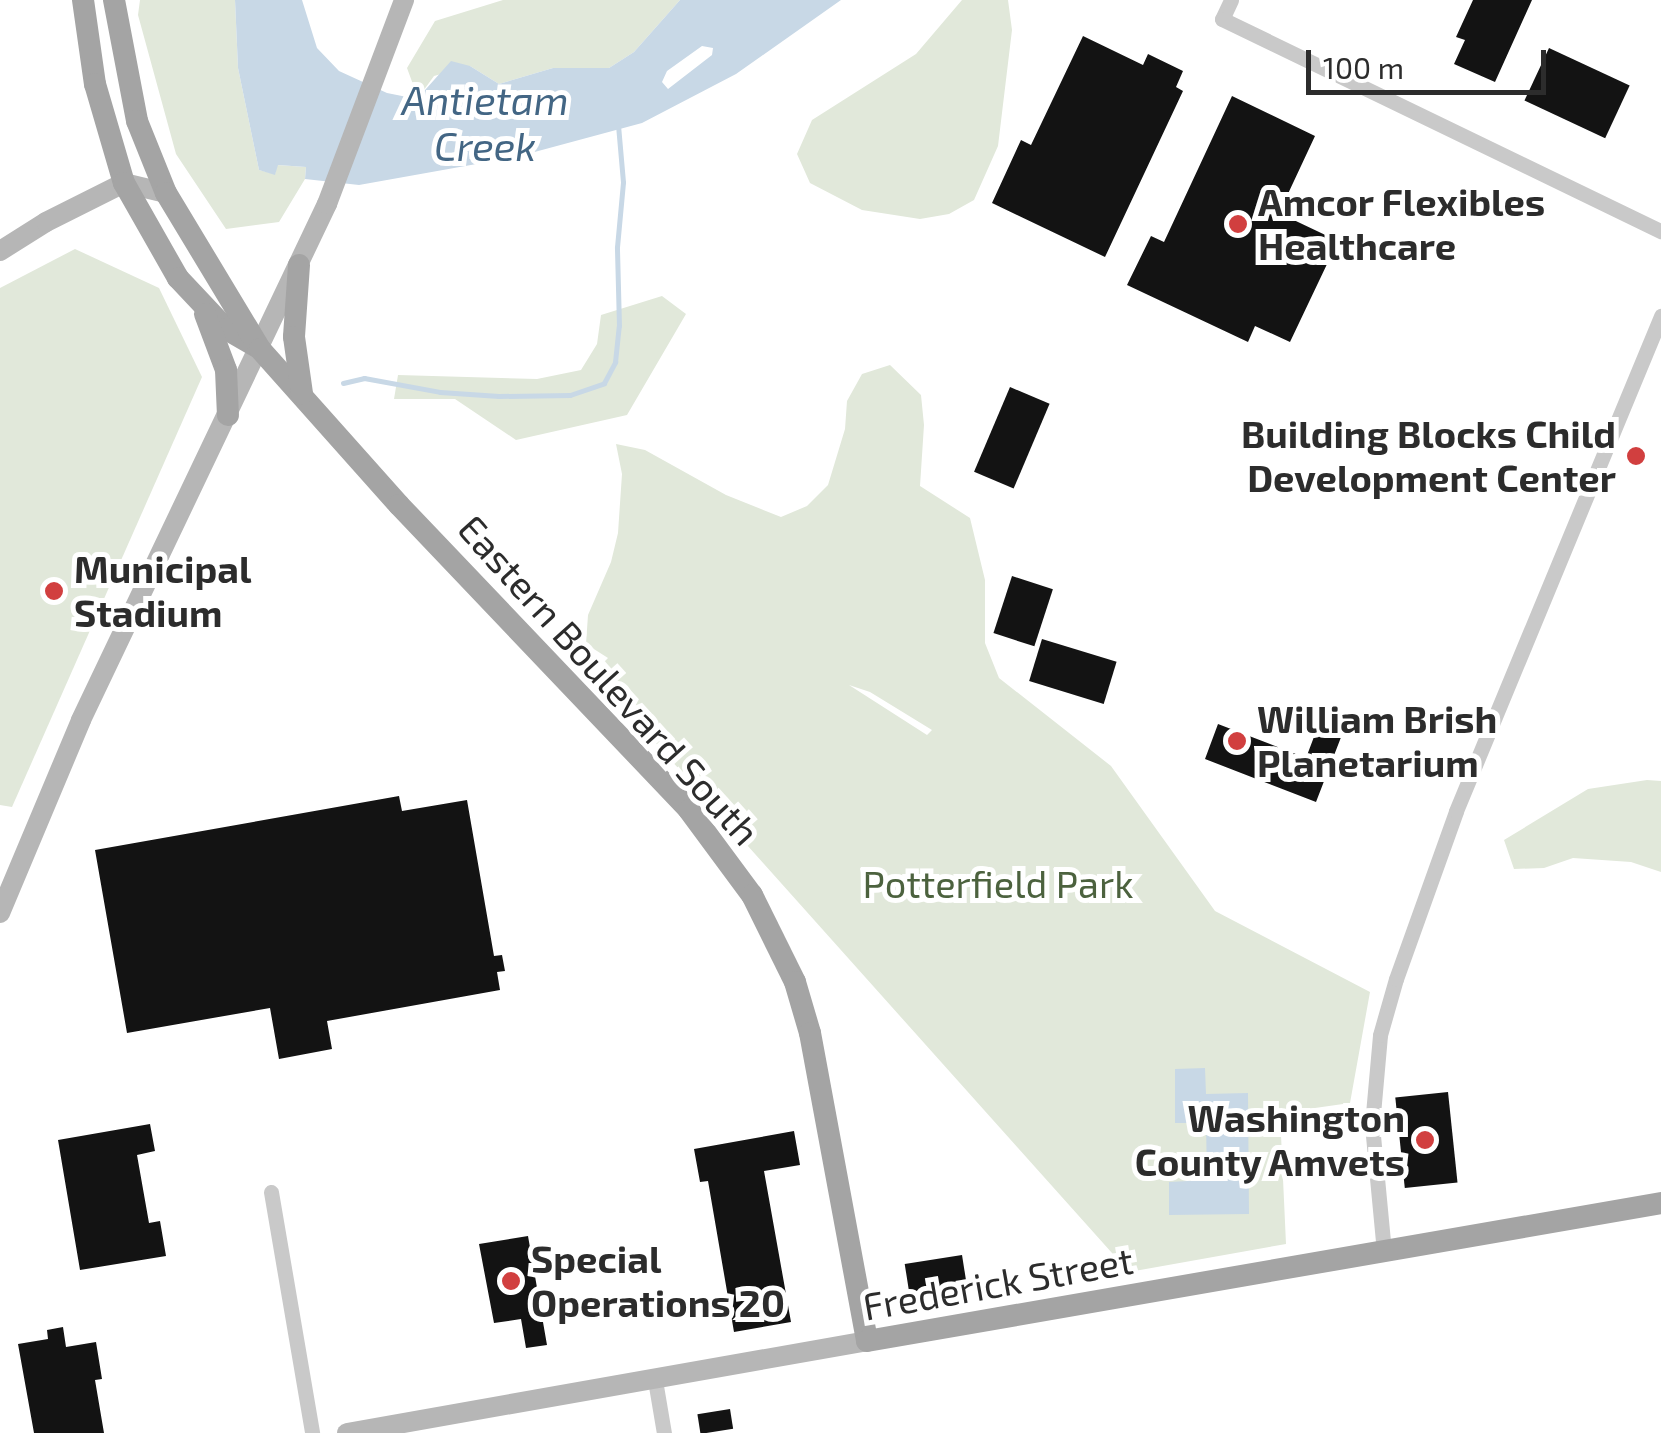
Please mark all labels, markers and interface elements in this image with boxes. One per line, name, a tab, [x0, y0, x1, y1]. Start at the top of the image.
scale bar	[1311, 30, 1551, 92]
text: 100 m	[1323, 49, 1404, 85]
water label: Antietam Creek	[401, 75, 569, 169]
place label: Amcor Flexibles Healthcare	[1258, 179, 1546, 268]
marker: Amcor Flexibles Healthcare	[1227, 213, 1249, 235]
place label: Building Blocks Child Development Center	[1241, 411, 1616, 500]
marker: Building Blocks Child Development Center	[1625, 445, 1647, 467]
street label: Eastern Boulevard South	[449, 506, 769, 854]
place label: Municipal Stadium	[74, 546, 251, 636]
marker: Municipal Stadium	[43, 580, 65, 602]
place label: William Brish Planetarium	[1257, 696, 1497, 786]
marker: William Brish Planetarium	[1226, 730, 1248, 752]
park label: Potterfield Park	[862, 861, 1134, 907]
place label: Washington County Amvets	[1133, 1095, 1405, 1184]
marker: Washington County Amvets	[1414, 1129, 1436, 1151]
place label: Special Operations 20	[531, 1236, 785, 1326]
street label: Frederick Street	[859, 1237, 1137, 1329]
marker: Special Operations 20	[500, 1270, 522, 1292]

